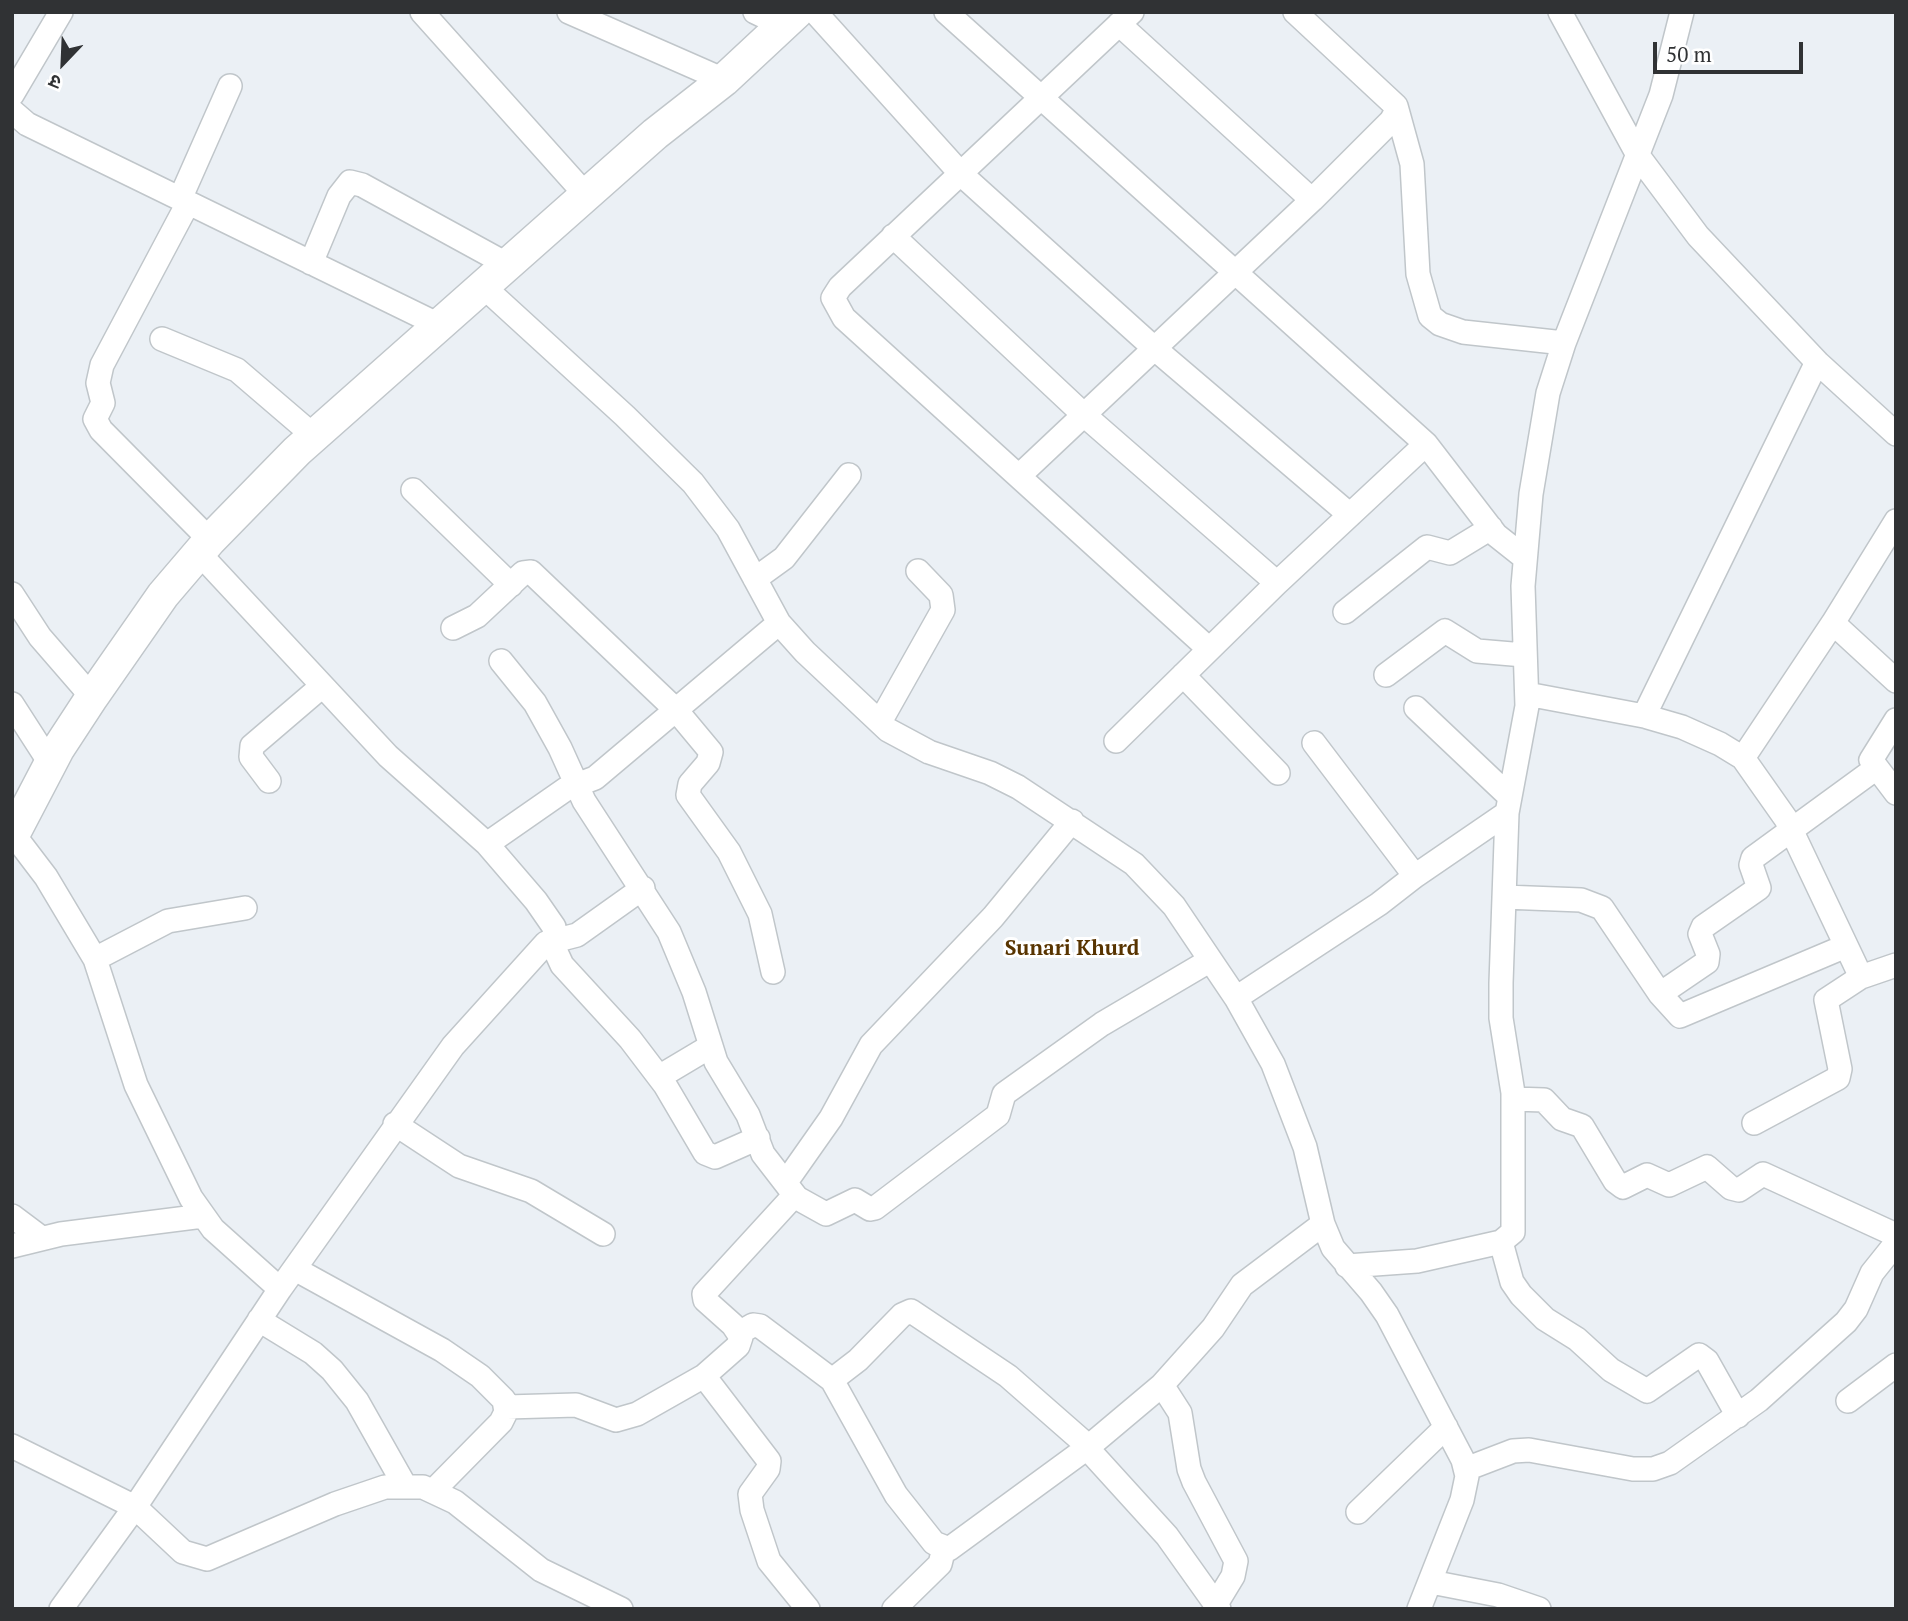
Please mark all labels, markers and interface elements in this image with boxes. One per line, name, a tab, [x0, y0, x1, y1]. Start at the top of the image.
north arrow	[28, 28, 98, 98]
scale bar	[1656, 28, 1806, 72]
text: 50 m	[1666, 40, 1712, 68]
text: उ	[45, 69, 65, 96]
district label: Sunari Khurd	[1005, 936, 1139, 962]

